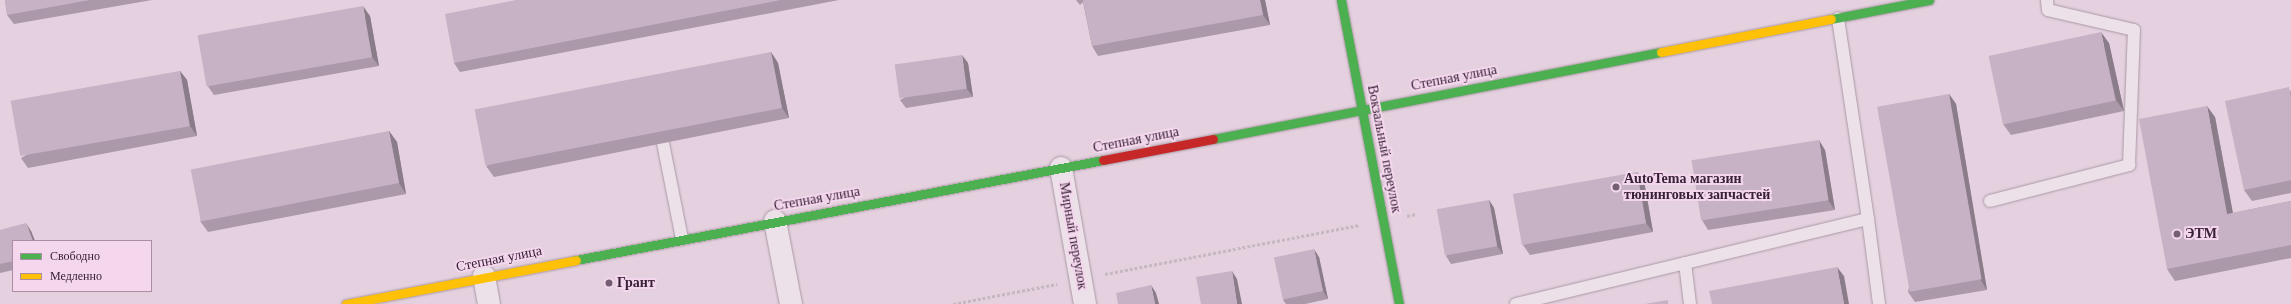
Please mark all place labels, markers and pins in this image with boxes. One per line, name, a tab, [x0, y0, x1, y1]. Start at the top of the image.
place label: AutoTema магазин тюнинговых запчастей	[1624, 171, 1770, 204]
marker: AutoTema магазин тюнинговых запчастей	[1611, 182, 1621, 192]
place label: ЭТМ	[2185, 226, 2217, 242]
marker: ЭТМ	[2172, 229, 2182, 239]
place label: Грант	[617, 275, 655, 291]
marker: Грант	[604, 278, 614, 288]

